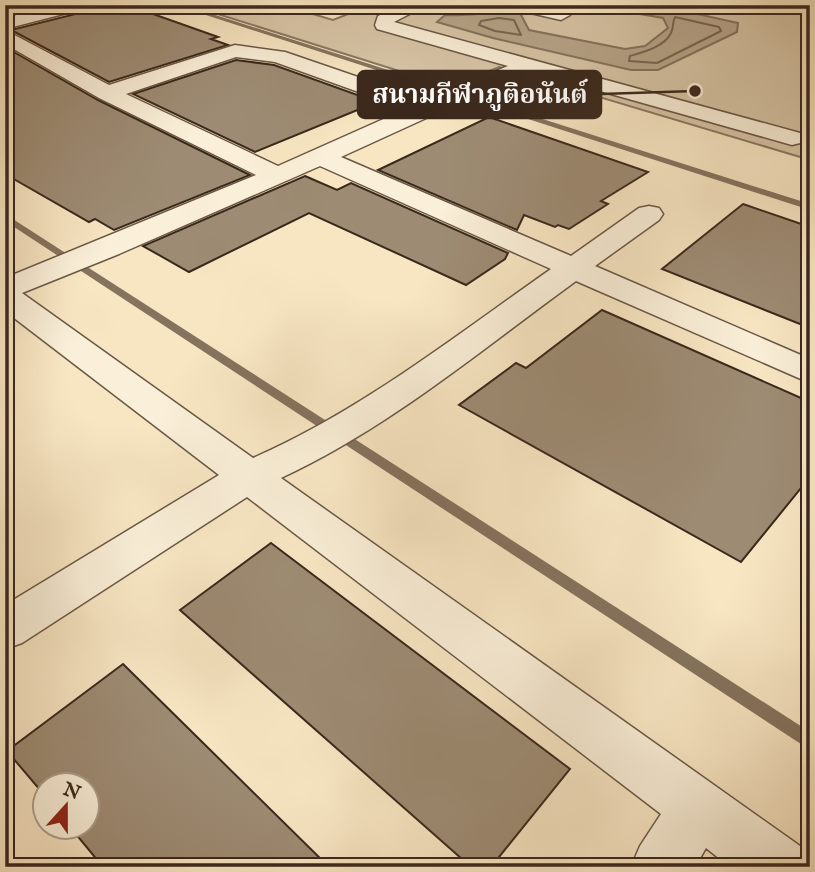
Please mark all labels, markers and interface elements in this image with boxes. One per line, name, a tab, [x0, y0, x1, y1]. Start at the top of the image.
callout: สนามกีฬาภูติอนันต์	[358, 71, 601, 118]
text: สนามกีฬาภูติอนันต์	[372, 78, 588, 112]
north arrow	[32, 770, 102, 840]
text: N	[58, 777, 84, 806]

